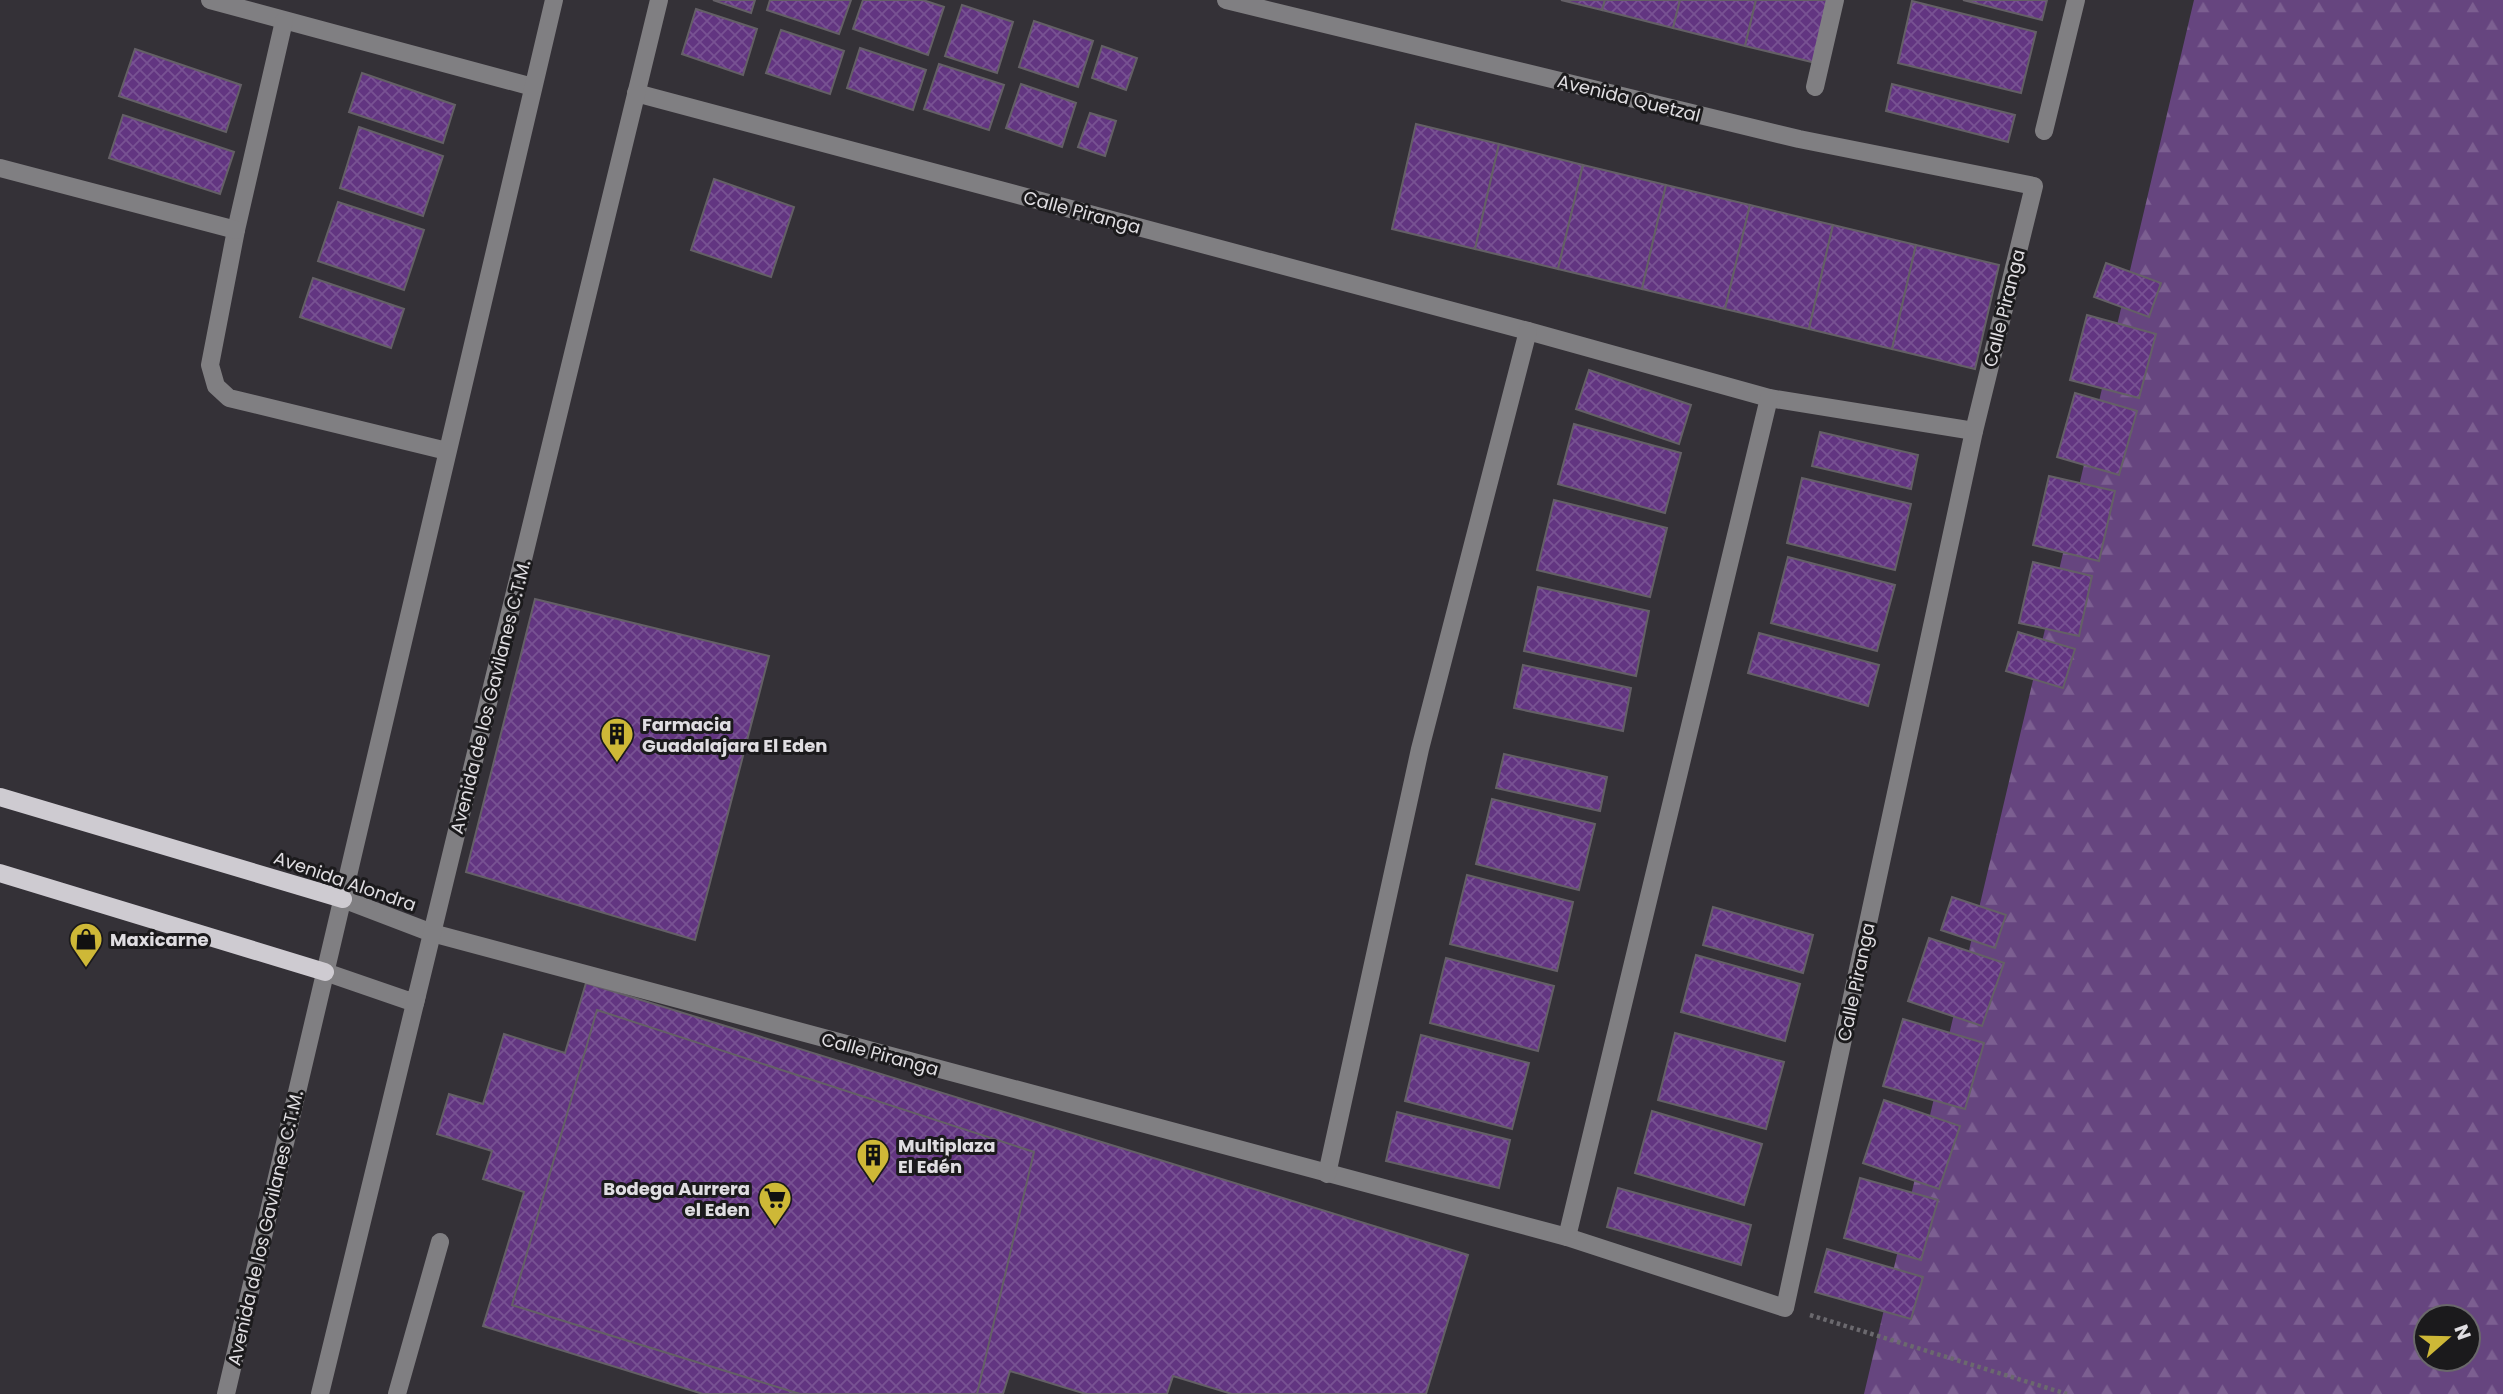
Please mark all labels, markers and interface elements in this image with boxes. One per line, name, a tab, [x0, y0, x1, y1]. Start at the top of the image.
street label: Avenida Quetzal	[1555, 68, 1703, 128]
street label: Calle Piranga	[1021, 184, 1143, 240]
street label: Calle Piranga	[1977, 247, 2031, 369]
street label: Avenida de los Gavilanes C.T.M.	[444, 557, 536, 837]
place label: Farmacia Guadalajara El Eden	[642, 712, 827, 758]
building icon: Farmacia Guadalajara El Eden	[598, 715, 636, 764]
street label: Avenida Alondra	[270, 845, 420, 917]
shop icon: Maxicarne	[67, 920, 105, 969]
street label: Calle Piranga	[1831, 920, 1881, 1044]
place label: Maxicarne	[110, 927, 209, 952]
street label: Calle Piranga	[819, 1026, 941, 1082]
street label: Avenida de los Gavilanes C.T.M.	[221, 1088, 309, 1368]
place label: Multiplaza El Edén	[898, 1133, 996, 1179]
building icon: Multiplaza El Edén	[854, 1136, 892, 1185]
place label: Bodega Aurrera el Eden	[603, 1176, 750, 1222]
supermarket icon: Bodega Aurrera el Eden	[756, 1179, 794, 1228]
north arrow	[2412, 1303, 2482, 1373]
text: N	[2447, 1321, 2478, 1344]

